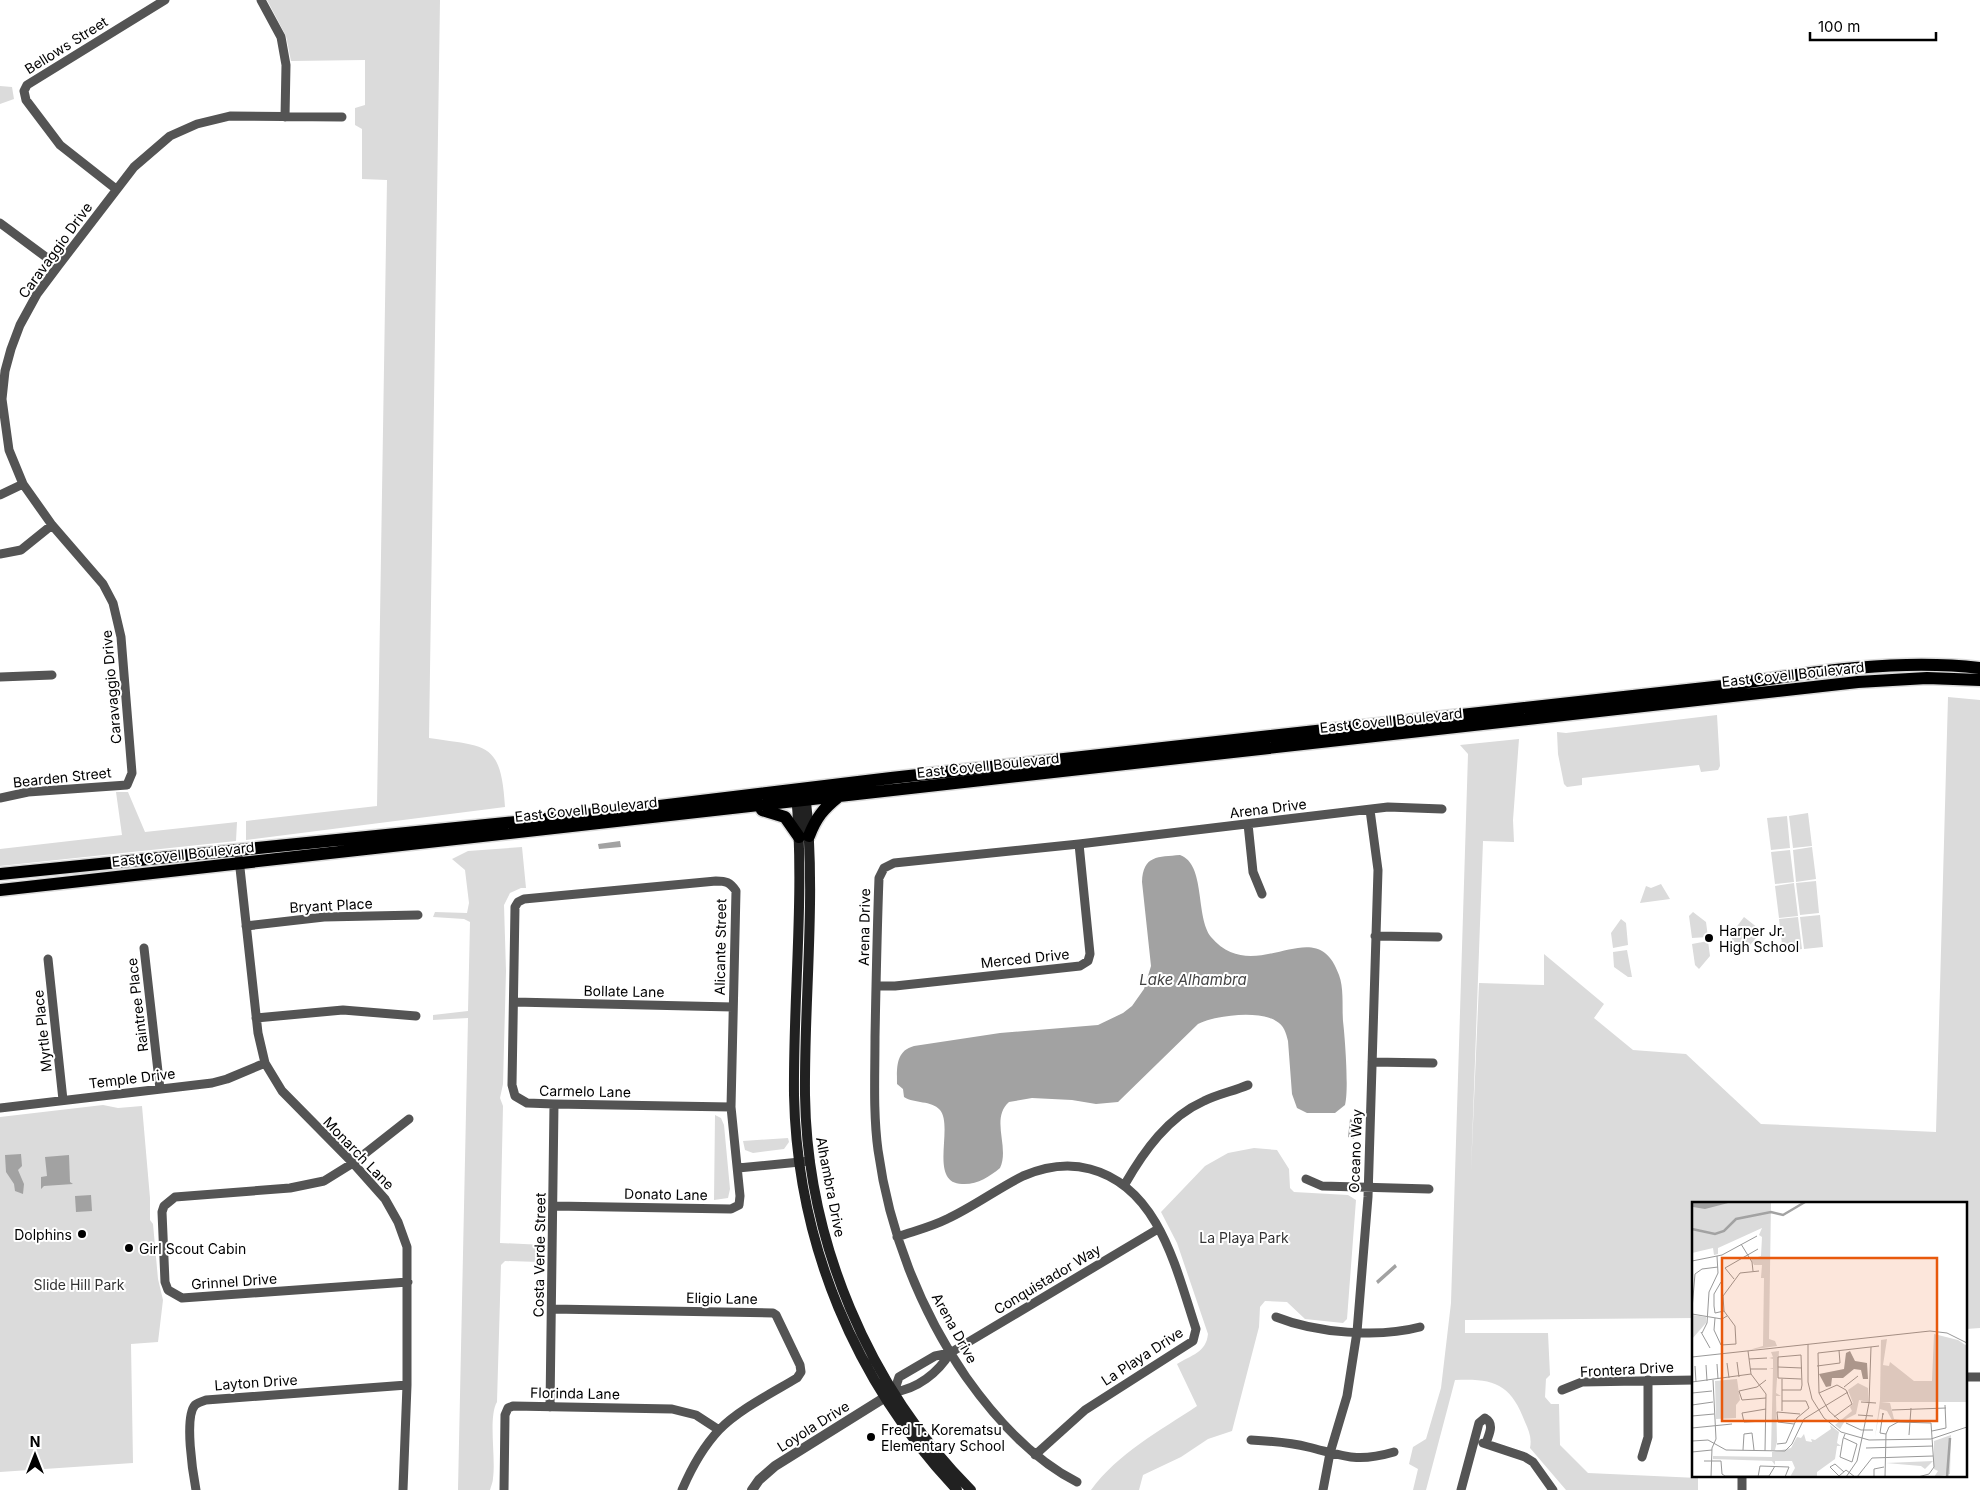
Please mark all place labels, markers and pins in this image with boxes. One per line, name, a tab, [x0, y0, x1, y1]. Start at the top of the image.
place label: Harper Jr. High School	[1719, 922, 1799, 955]
marker: Harper Jr. High School	[1703, 932, 1715, 944]
place label: Dolphins	[14, 1226, 72, 1243]
marker: Dolphins	[76, 1228, 88, 1240]
place label: Girl Scout Cabin	[139, 1240, 246, 1257]
marker: Girl Scout Cabin	[123, 1242, 135, 1254]
place label: Fred T. Korematsu Elementary School	[881, 1421, 1005, 1454]
marker: Fred T. Korematsu Elementary School	[865, 1431, 877, 1443]

